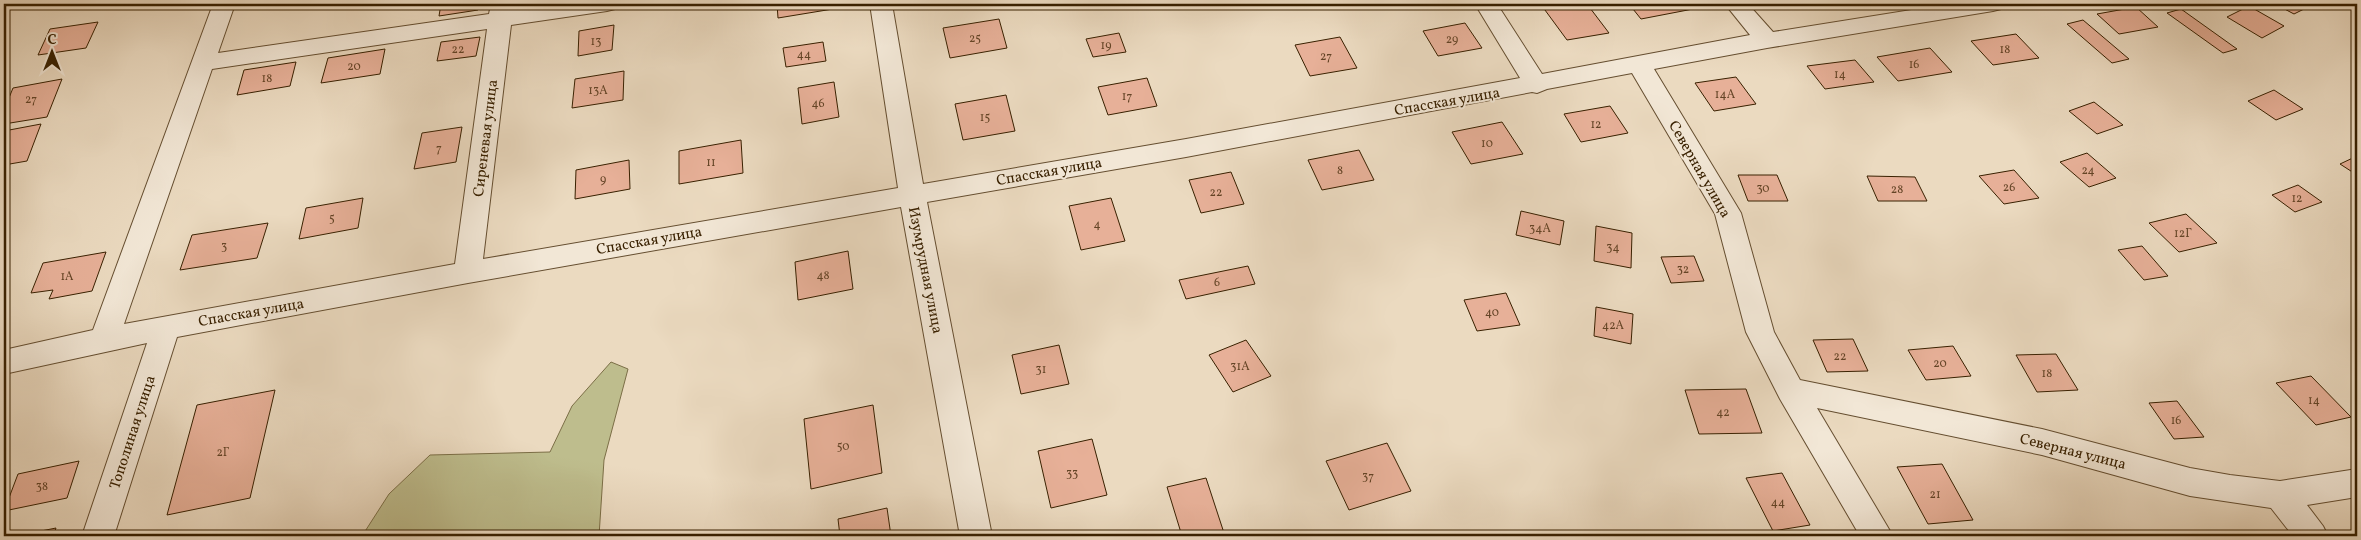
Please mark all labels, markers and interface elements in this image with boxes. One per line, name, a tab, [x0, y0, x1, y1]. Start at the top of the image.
north arrow	[28, 28, 78, 78]
text: С	[47, 31, 57, 50]
house number: 25	[969, 31, 981, 47]
house number: 29	[1446, 32, 1458, 48]
house number: 13	[591, 34, 601, 50]
house number: 19	[1101, 38, 1111, 54]
house number: 22	[452, 42, 464, 58]
house number: 18	[2000, 42, 2010, 58]
house number: 44	[797, 47, 811, 63]
house number: 27	[1320, 49, 1332, 65]
house number: 16	[1909, 57, 1919, 73]
house number: 20	[347, 59, 361, 75]
house number: 14	[1834, 67, 1846, 83]
house number: 18	[262, 71, 272, 87]
street label: Сиреневая улица	[469, 78, 504, 198]
house number: 13А	[588, 83, 608, 99]
street label: Спасская улица	[1393, 83, 1502, 122]
house number: 14А	[1715, 87, 1736, 103]
house number: 17	[1122, 89, 1132, 105]
house number: 27	[25, 92, 37, 108]
house number: 46	[811, 96, 825, 112]
house number: 15	[980, 110, 990, 126]
house number: 12	[1590, 117, 1602, 133]
street label: Северная улица	[1662, 117, 1735, 222]
house number: 10	[1481, 136, 1493, 152]
house number: 7	[436, 141, 442, 157]
street label: Спасская улица	[995, 153, 1104, 192]
house number: 11	[706, 155, 716, 171]
house number: 8	[1337, 163, 1343, 179]
house number: 24	[2081, 163, 2095, 179]
house number: 9	[600, 172, 606, 188]
house number: 26	[2003, 180, 2015, 196]
house number: 30	[1756, 181, 1770, 197]
house number: 28	[1891, 182, 1903, 198]
house number: 22	[1210, 185, 1222, 201]
house number: 12	[2291, 191, 2303, 207]
street label: Изумрудная улица	[902, 205, 947, 336]
house number: 5	[329, 211, 335, 227]
house number: 4	[1093, 217, 1101, 233]
house number: 34А	[1529, 221, 1551, 237]
street label: Спасская улица	[595, 222, 704, 261]
house number: 12Г	[2174, 226, 2192, 242]
house number: 3	[221, 239, 227, 255]
house number: 34	[1606, 240, 1620, 256]
house number: 32	[1677, 262, 1689, 278]
house number: 48	[816, 268, 830, 284]
house number: 1А	[60, 269, 74, 285]
house number: 6	[1214, 275, 1220, 291]
street label: Спасская улица	[197, 294, 306, 333]
house number: 40	[1485, 305, 1499, 321]
house number: 42А	[1602, 318, 1625, 334]
house number: 22	[1834, 349, 1846, 365]
house number: 20	[1933, 356, 1947, 372]
house number: 31А	[1230, 359, 1250, 375]
house number: 31	[1036, 362, 1046, 378]
house number: 18	[2042, 366, 2052, 382]
street label: Тополиная улица	[105, 373, 162, 492]
house number: 14	[2308, 393, 2320, 409]
house number: 42	[1716, 405, 1730, 421]
house number: 16	[2171, 413, 2181, 429]
street label: Северная улица	[2017, 429, 2128, 476]
house number: 50	[837, 439, 849, 455]
house number: 2Г	[216, 445, 230, 461]
house number: 33	[1066, 466, 1078, 482]
house number: 37	[1362, 469, 1374, 485]
house number: 38	[36, 479, 48, 495]
house number: 21	[1929, 487, 1941, 503]
house number: 44	[1771, 495, 1785, 511]

